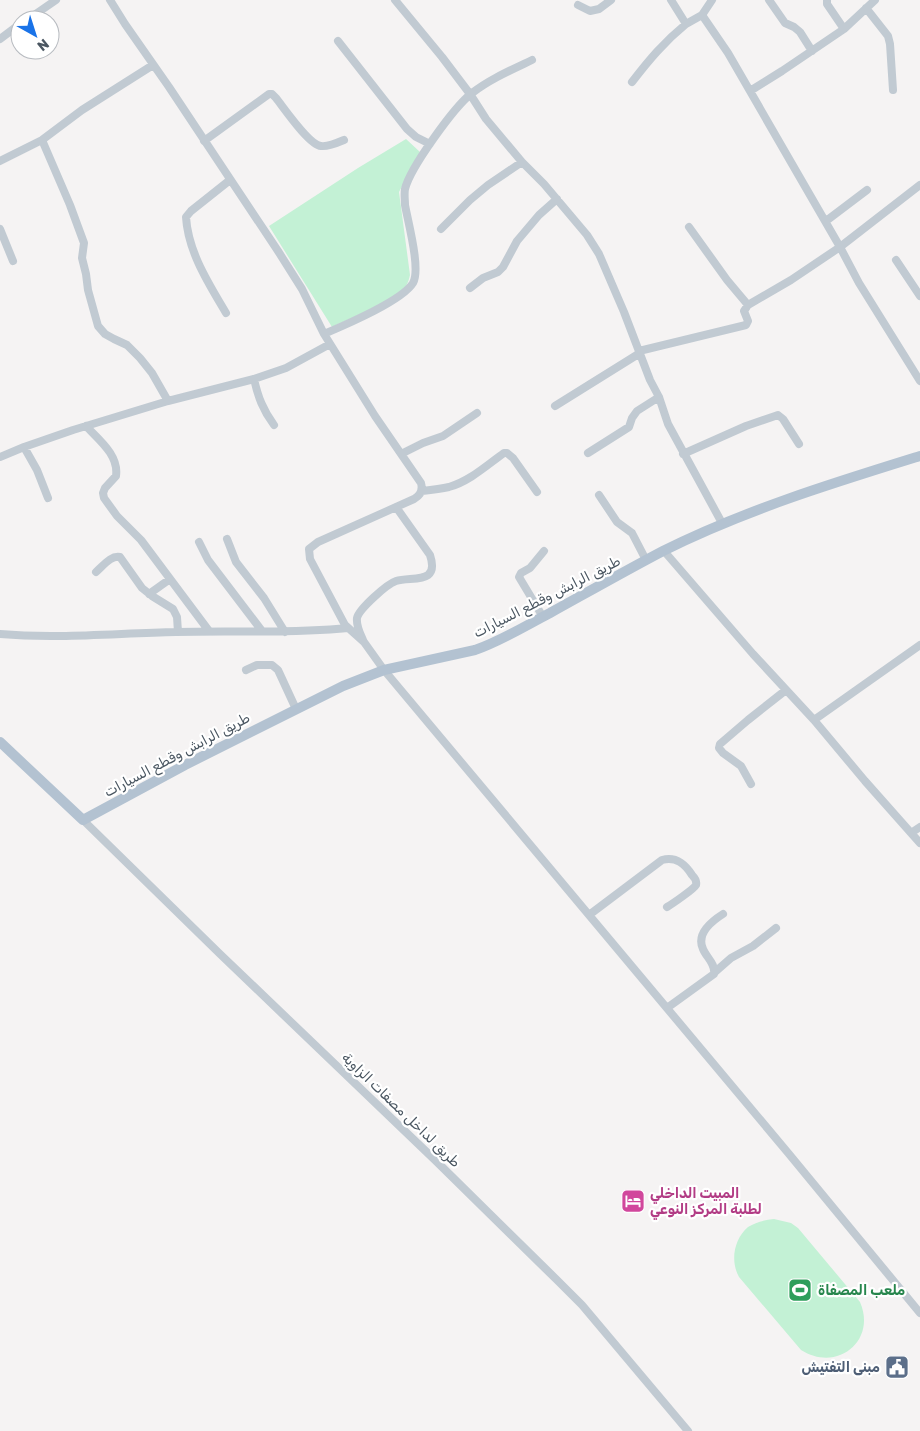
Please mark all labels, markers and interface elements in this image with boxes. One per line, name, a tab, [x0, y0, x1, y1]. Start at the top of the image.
north arrow	[10, 10, 60, 60]
text: N	[34, 35, 52, 54]
street label: طريق الرابش وقطع السيارات	[471, 552, 624, 643]
street label: طريق الرابش وقطع السيارات	[101, 709, 254, 802]
street label: طريق لداخل مصفات الزاوية	[338, 1049, 464, 1171]
place label: المبيت الداخلي لطلبة المركز النوعي	[650, 1185, 762, 1220]
hotel icon: المبيت الداخلي لطلبة المركز النوعي	[620, 1188, 646, 1214]
sports icon: ملعب المصفاة	[787, 1277, 813, 1303]
place label: ملعب المصفاة	[818, 1282, 905, 1299]
public building icon: مبنى التفتيش	[884, 1354, 910, 1380]
place label: مبنى التفتيش	[801, 1359, 880, 1376]

